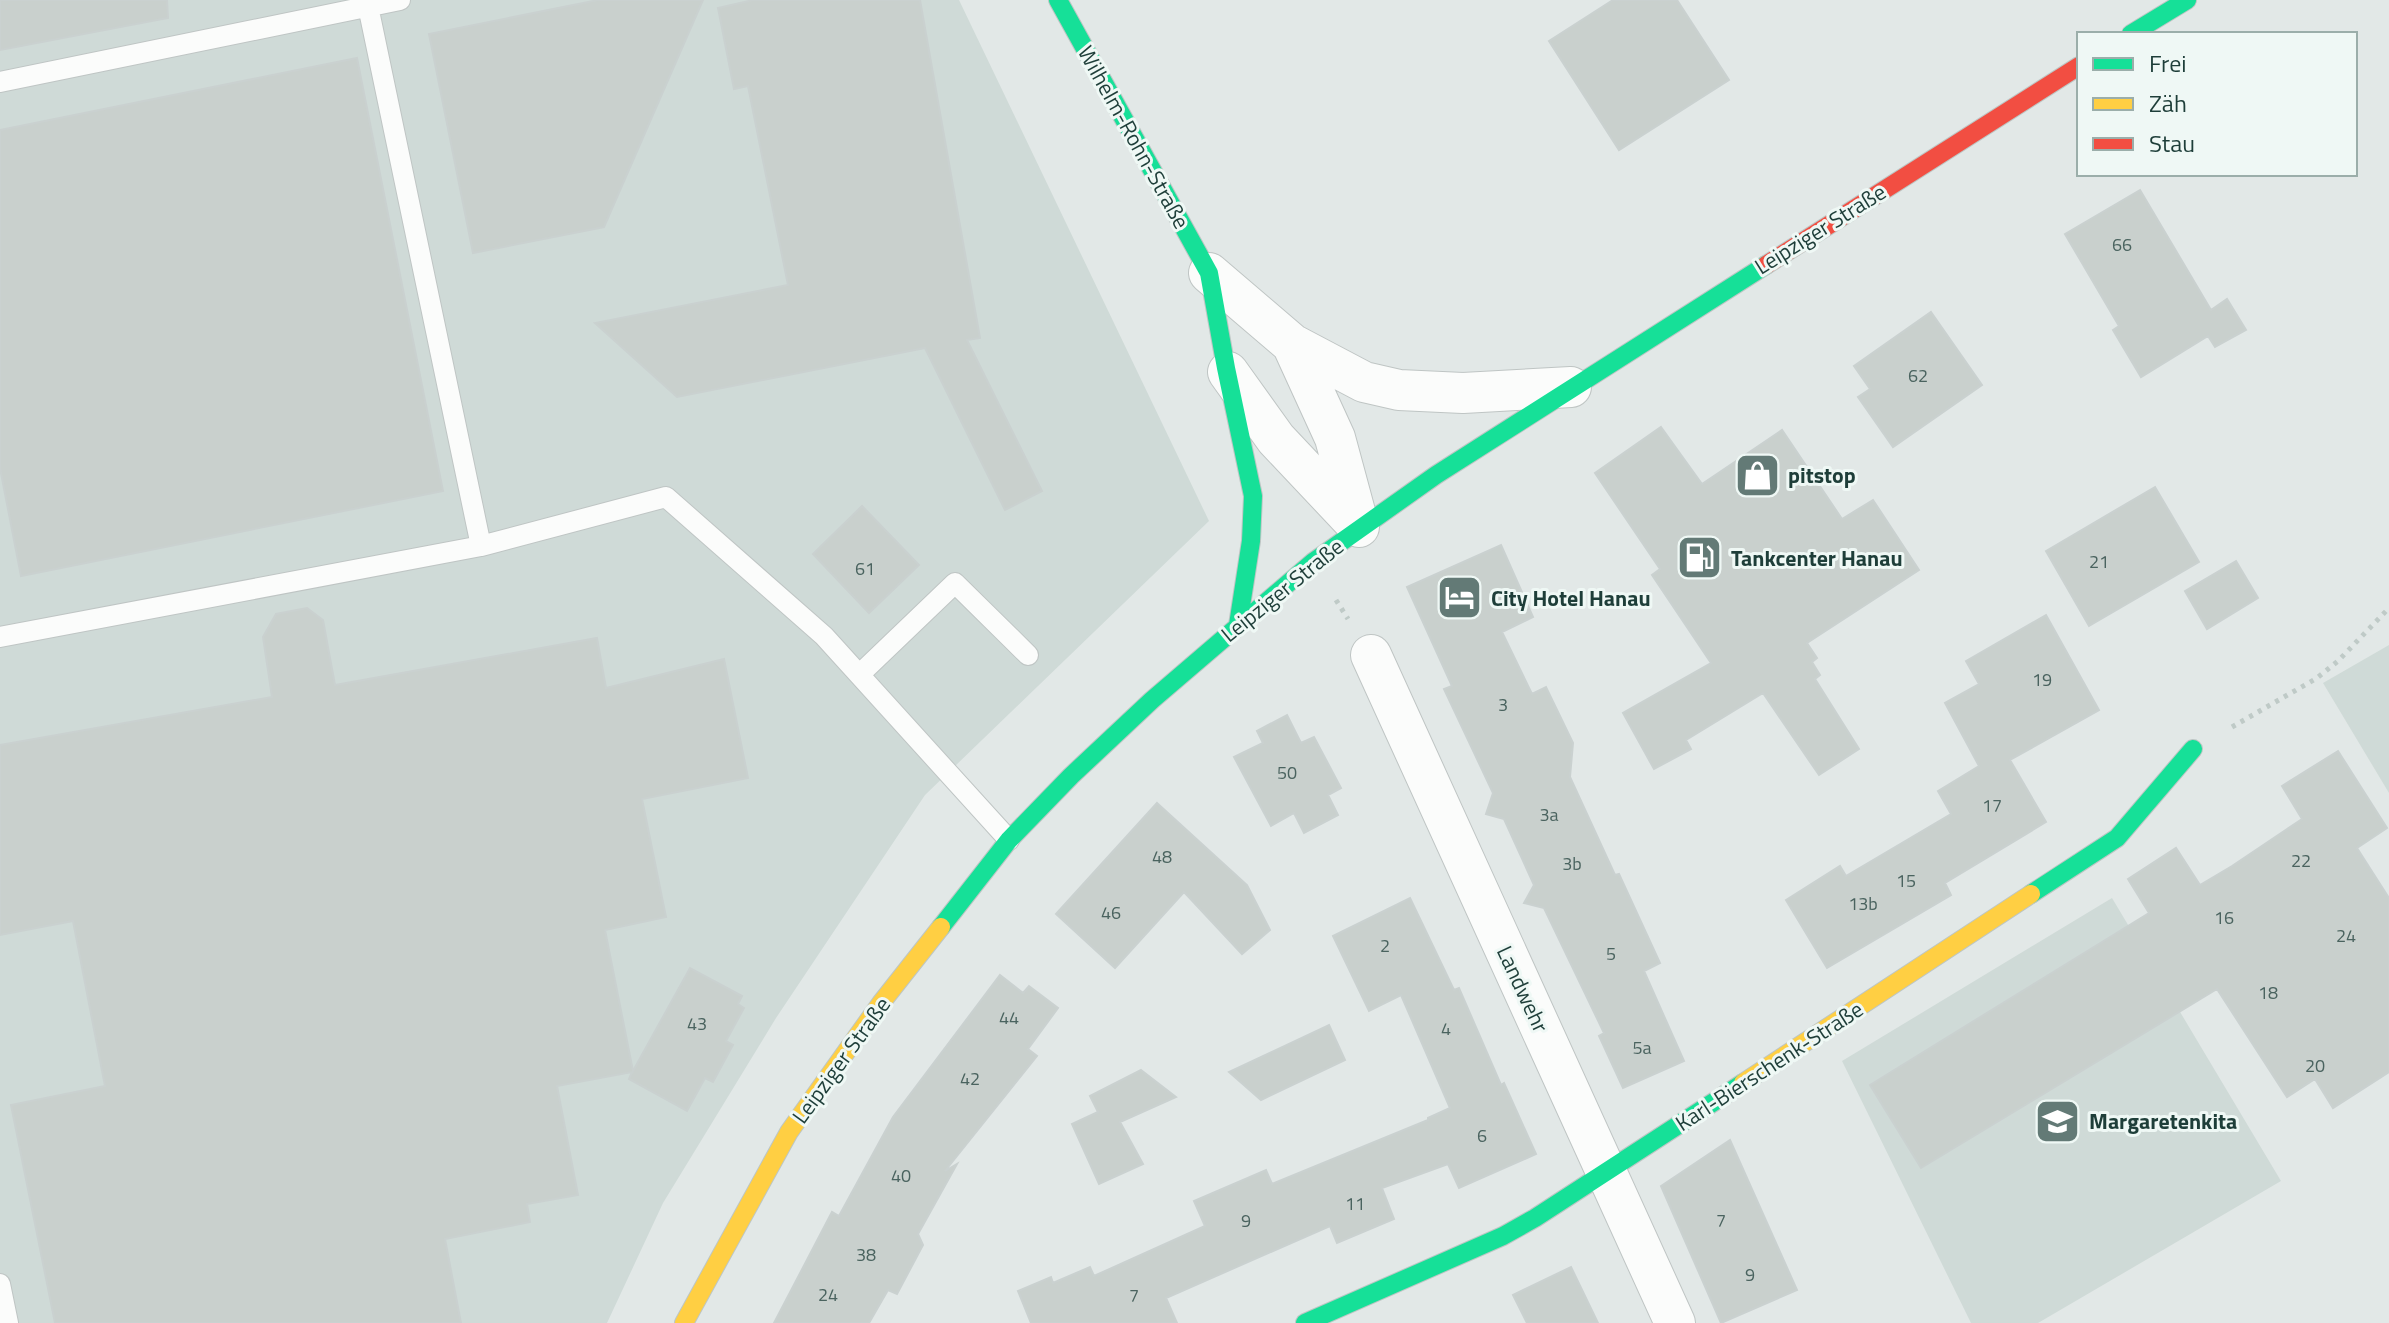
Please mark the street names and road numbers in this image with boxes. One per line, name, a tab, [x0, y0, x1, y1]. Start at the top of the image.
street label: Wilhelm-Rohn-Straße	[1069, 39, 1199, 235]
street label: Leipziger Straße	[1748, 175, 1892, 283]
street label: Leipziger Straße	[1213, 530, 1351, 650]
street label: Landwehr	[1488, 940, 1558, 1038]
street label: Leipziger Straße	[783, 990, 899, 1130]
street label: Karl-Bierschenk-Straße	[1668, 992, 1870, 1140]

